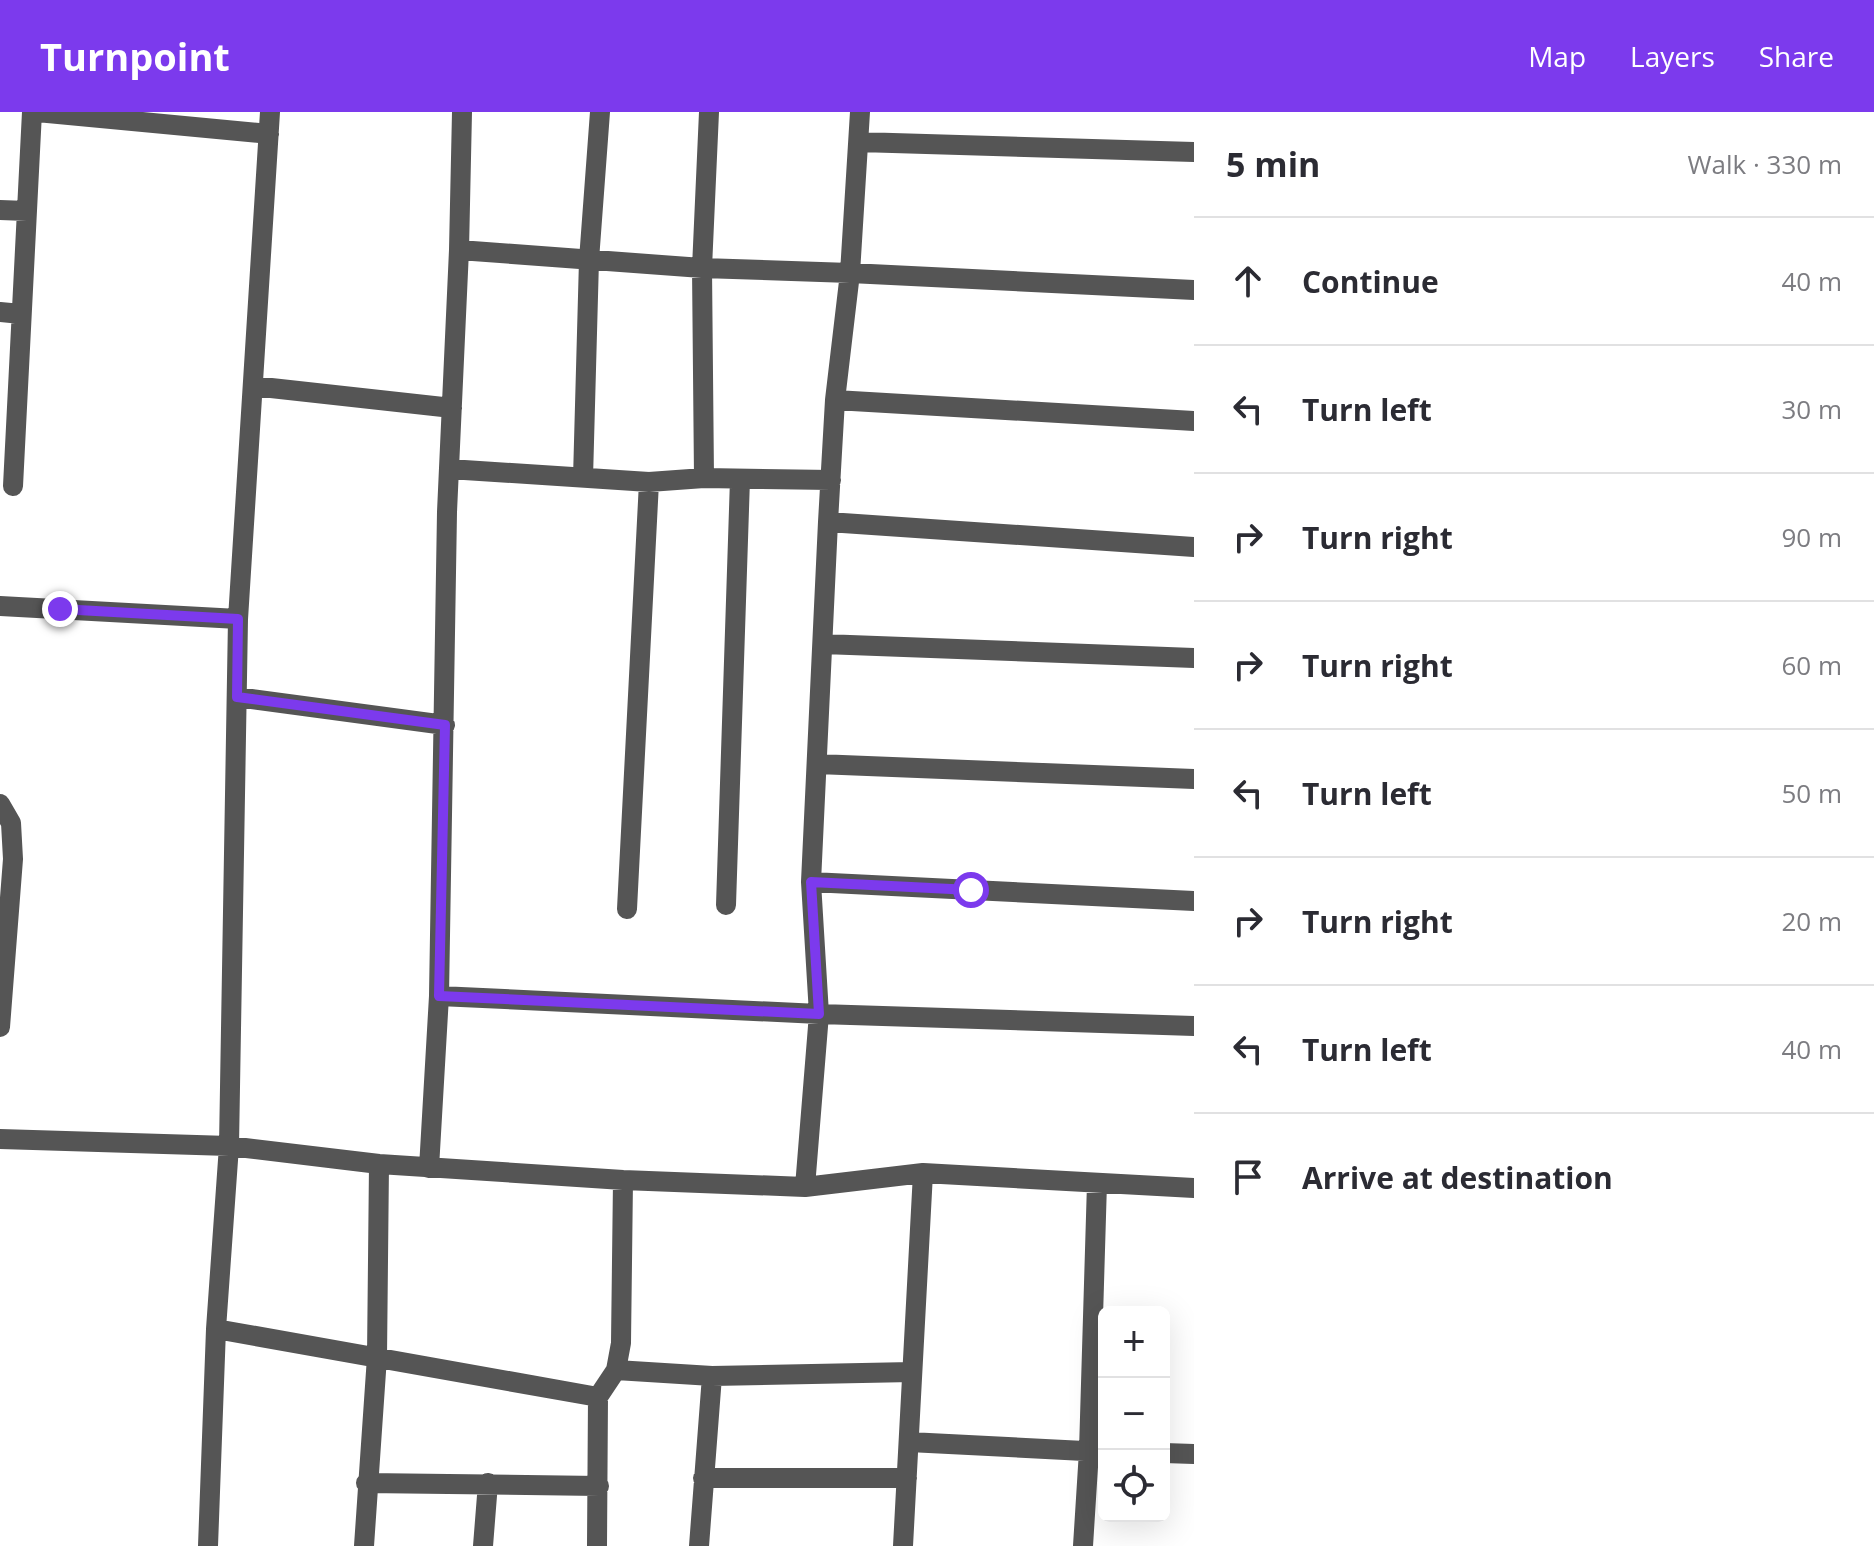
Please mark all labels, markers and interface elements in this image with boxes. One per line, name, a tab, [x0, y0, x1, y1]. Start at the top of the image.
text: Turnpoint	[40, 30, 230, 82]
text: Map	[1528, 37, 1586, 75]
text: Layers	[1630, 37, 1715, 75]
text: Share	[1759, 37, 1834, 75]
text: 5 min	[1226, 141, 1320, 187]
text: Walk · 330 m	[1688, 146, 1842, 182]
icon: ahead	[1226, 259, 1270, 303]
text: Continue	[1302, 261, 1439, 302]
text: 40 m	[1781, 263, 1842, 299]
icon: left	[1226, 387, 1270, 431]
text: Turn left	[1302, 389, 1432, 430]
text: 30 m	[1781, 391, 1842, 427]
icon: right	[1226, 515, 1270, 559]
text: Turn right	[1302, 517, 1453, 558]
text: 90 m	[1781, 519, 1842, 555]
route end	[42, 591, 78, 627]
icon: right	[1226, 643, 1270, 687]
text: Turn right	[1302, 645, 1453, 686]
text: 60 m	[1781, 647, 1842, 683]
icon: left	[1226, 771, 1270, 815]
text: Turn left	[1302, 773, 1432, 814]
text: 50 m	[1781, 775, 1842, 811]
route start	[953, 872, 989, 908]
icon: right	[1226, 899, 1270, 943]
text: Turn right	[1302, 901, 1453, 942]
text: 20 m	[1781, 903, 1842, 939]
icon: left	[1226, 1027, 1270, 1071]
text: Turn left	[1302, 1029, 1432, 1070]
text: 40 m	[1781, 1031, 1842, 1067]
icon: arrive	[1226, 1155, 1270, 1199]
text: Arrive at destination	[1302, 1157, 1613, 1198]
map controls	[1098, 1306, 1170, 1522]
button: +	[1098, 1306, 1170, 1378]
button: −	[1098, 1378, 1170, 1450]
button: locate	[1098, 1450, 1170, 1522]

